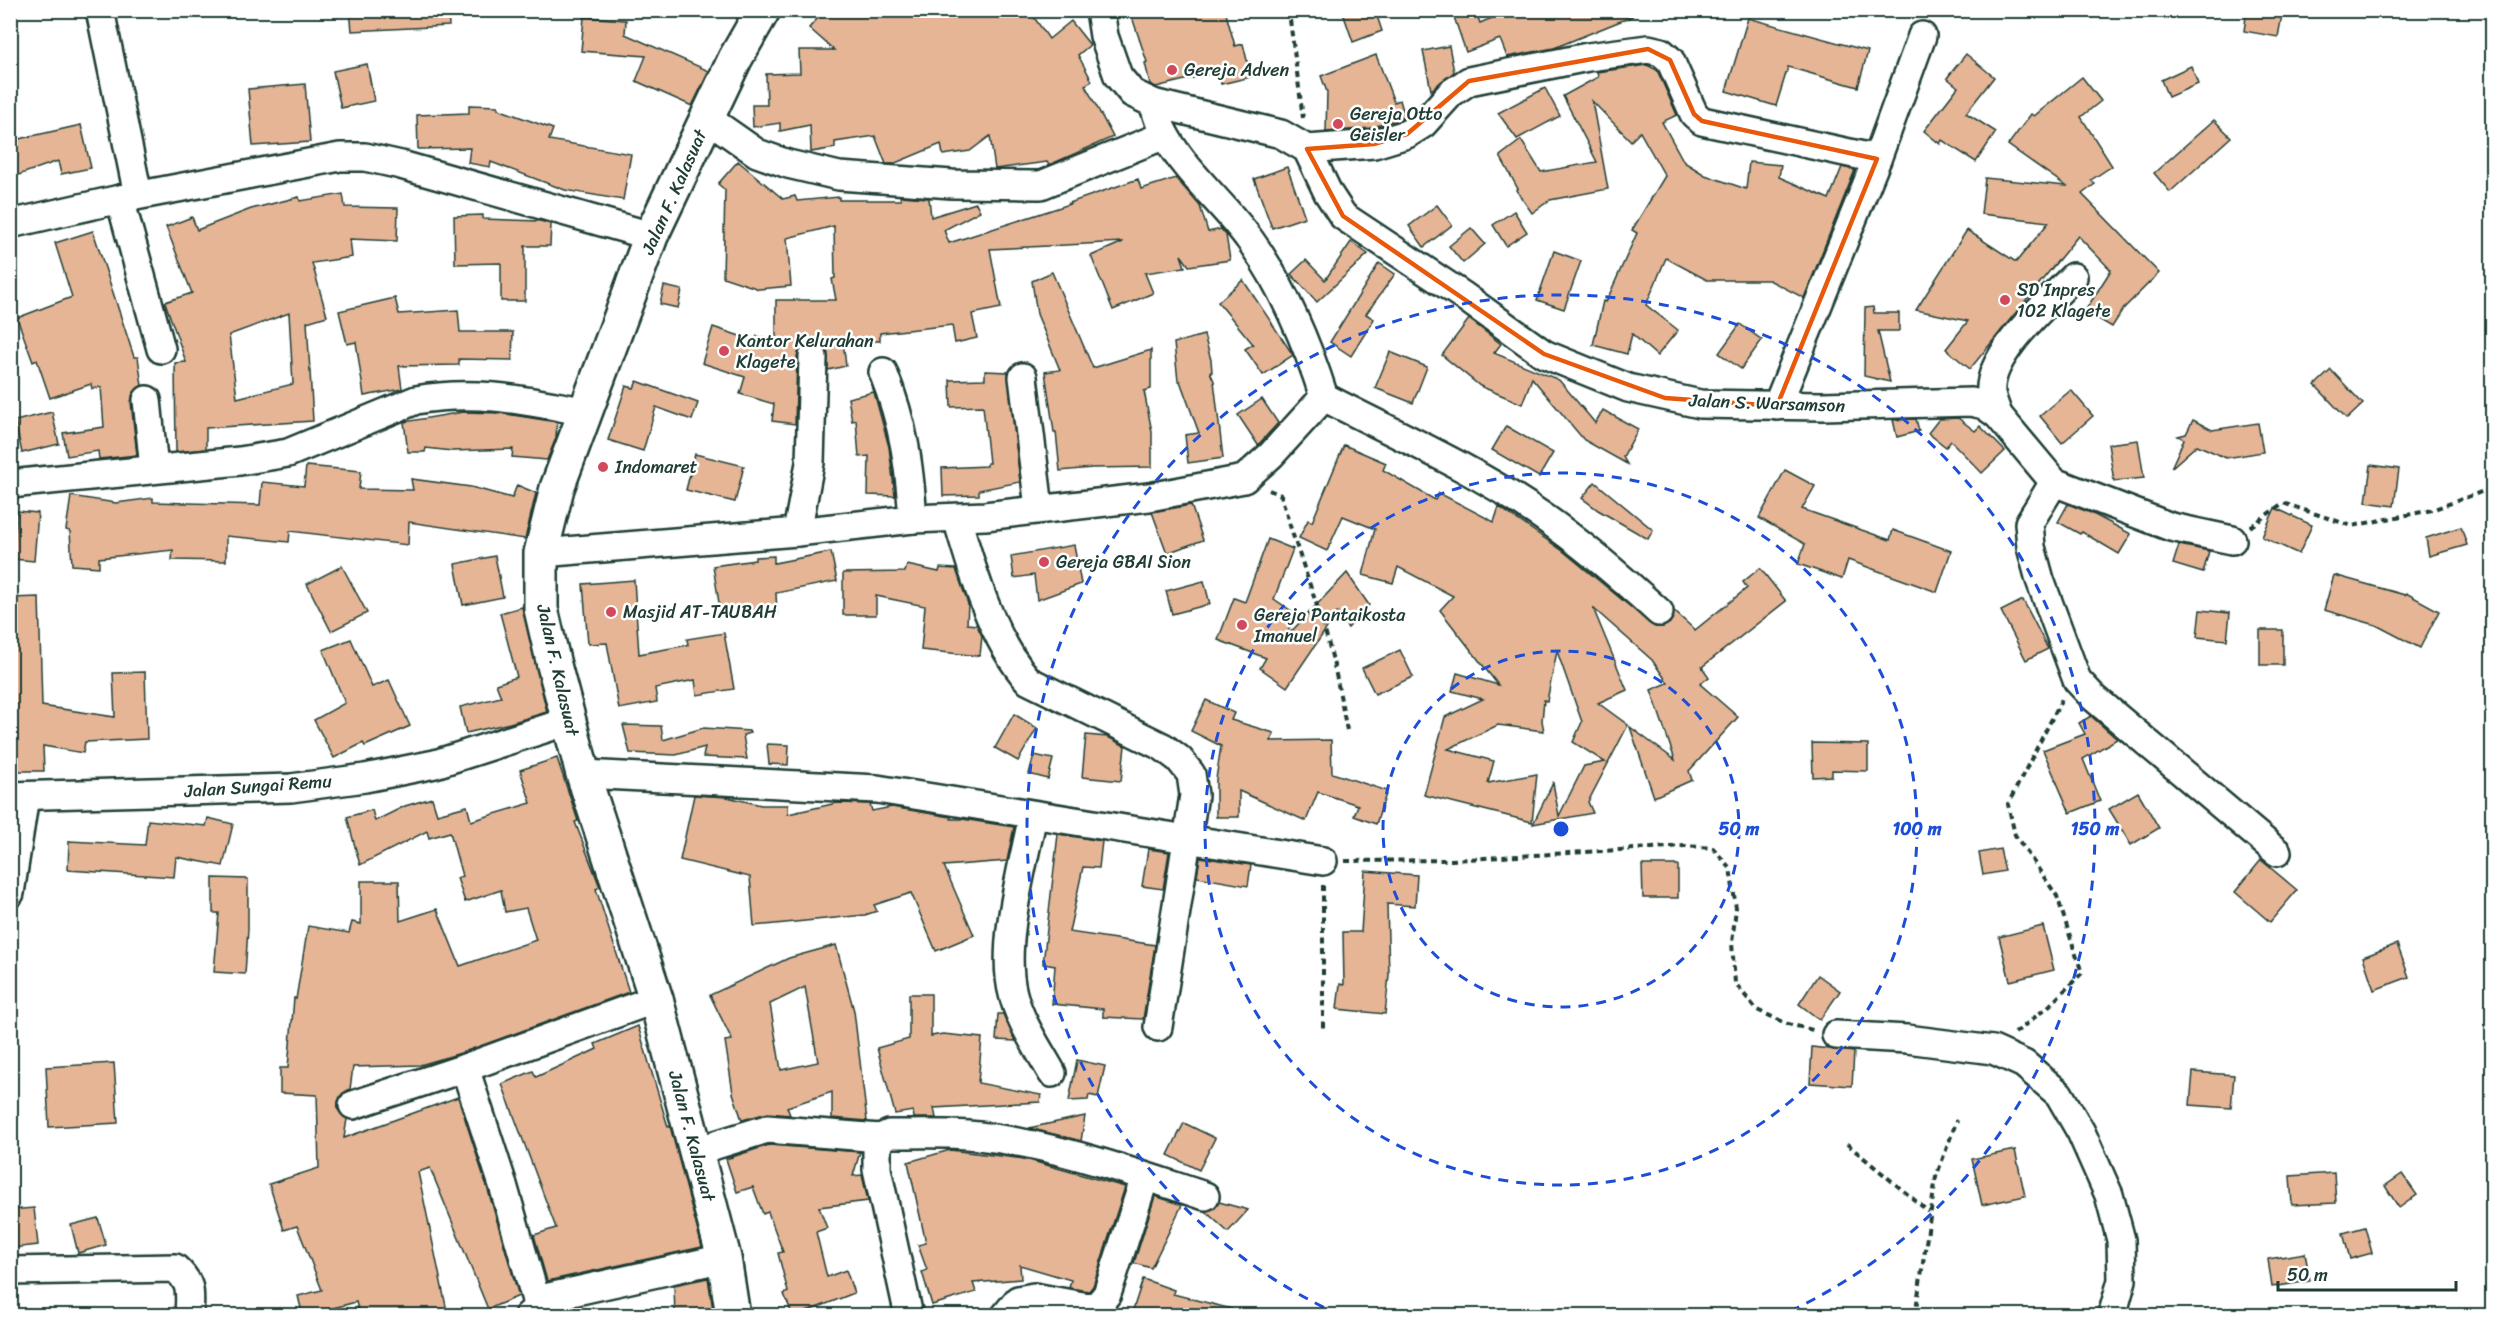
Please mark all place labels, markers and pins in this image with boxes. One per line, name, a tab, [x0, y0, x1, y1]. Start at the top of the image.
place label: Gereja Adven	[1184, 54, 1290, 86]
marker: Gereja Adven	[1165, 63, 1179, 77]
place label: Gereja Otto Geisler	[1350, 98, 1442, 151]
marker: Gereja Otto Geisler	[1331, 117, 1345, 131]
place label: SD Inpres 102 Klagete	[2017, 274, 2111, 327]
marker: SD Inpres 102 Klagete	[1998, 293, 2012, 307]
place label: Kantor Kelurahan Klagete	[736, 325, 874, 378]
marker: Kantor Kelurahan Klagete	[717, 344, 731, 358]
place label: Indomaret	[614, 451, 697, 483]
marker: Indomaret	[596, 460, 610, 474]
place label: Gereja GBAI Sion	[1056, 546, 1191, 578]
marker: Gereja GBAI Sion	[1037, 555, 1051, 569]
place label: Masjid AT-TAUBAH	[623, 596, 777, 628]
place label: Gereja Pantaikosta Imanuel	[1253, 599, 1406, 652]
marker: Masjid AT-TAUBAH	[604, 605, 618, 619]
marker: Gereja Pantaikosta Imanuel	[1235, 618, 1249, 632]
centre of rings	[1551, 819, 1571, 839]

